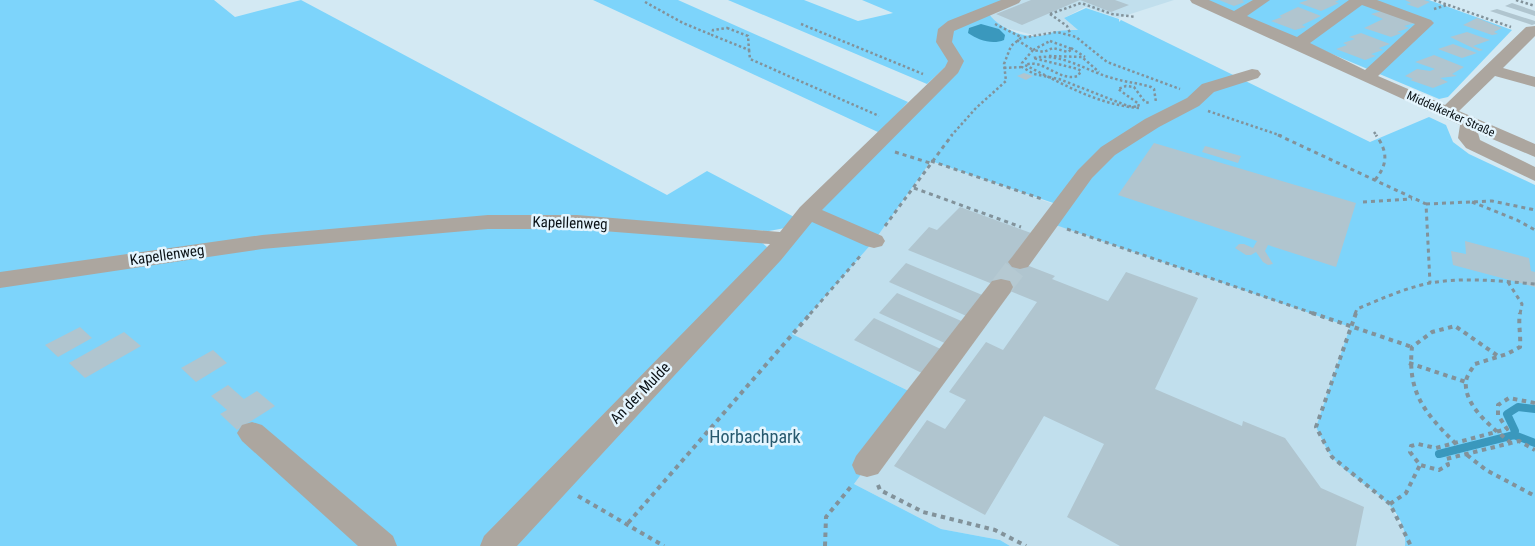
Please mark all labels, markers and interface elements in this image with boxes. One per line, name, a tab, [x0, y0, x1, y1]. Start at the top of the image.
street label: Middelkerker Straße	[1405, 88, 1498, 140]
street label: Kapellenweg	[532, 213, 608, 233]
street label: Kapellenweg	[129, 241, 205, 269]
street label: An der Mulde	[606, 359, 674, 427]
park label: Horbachpark	[709, 426, 801, 447]

